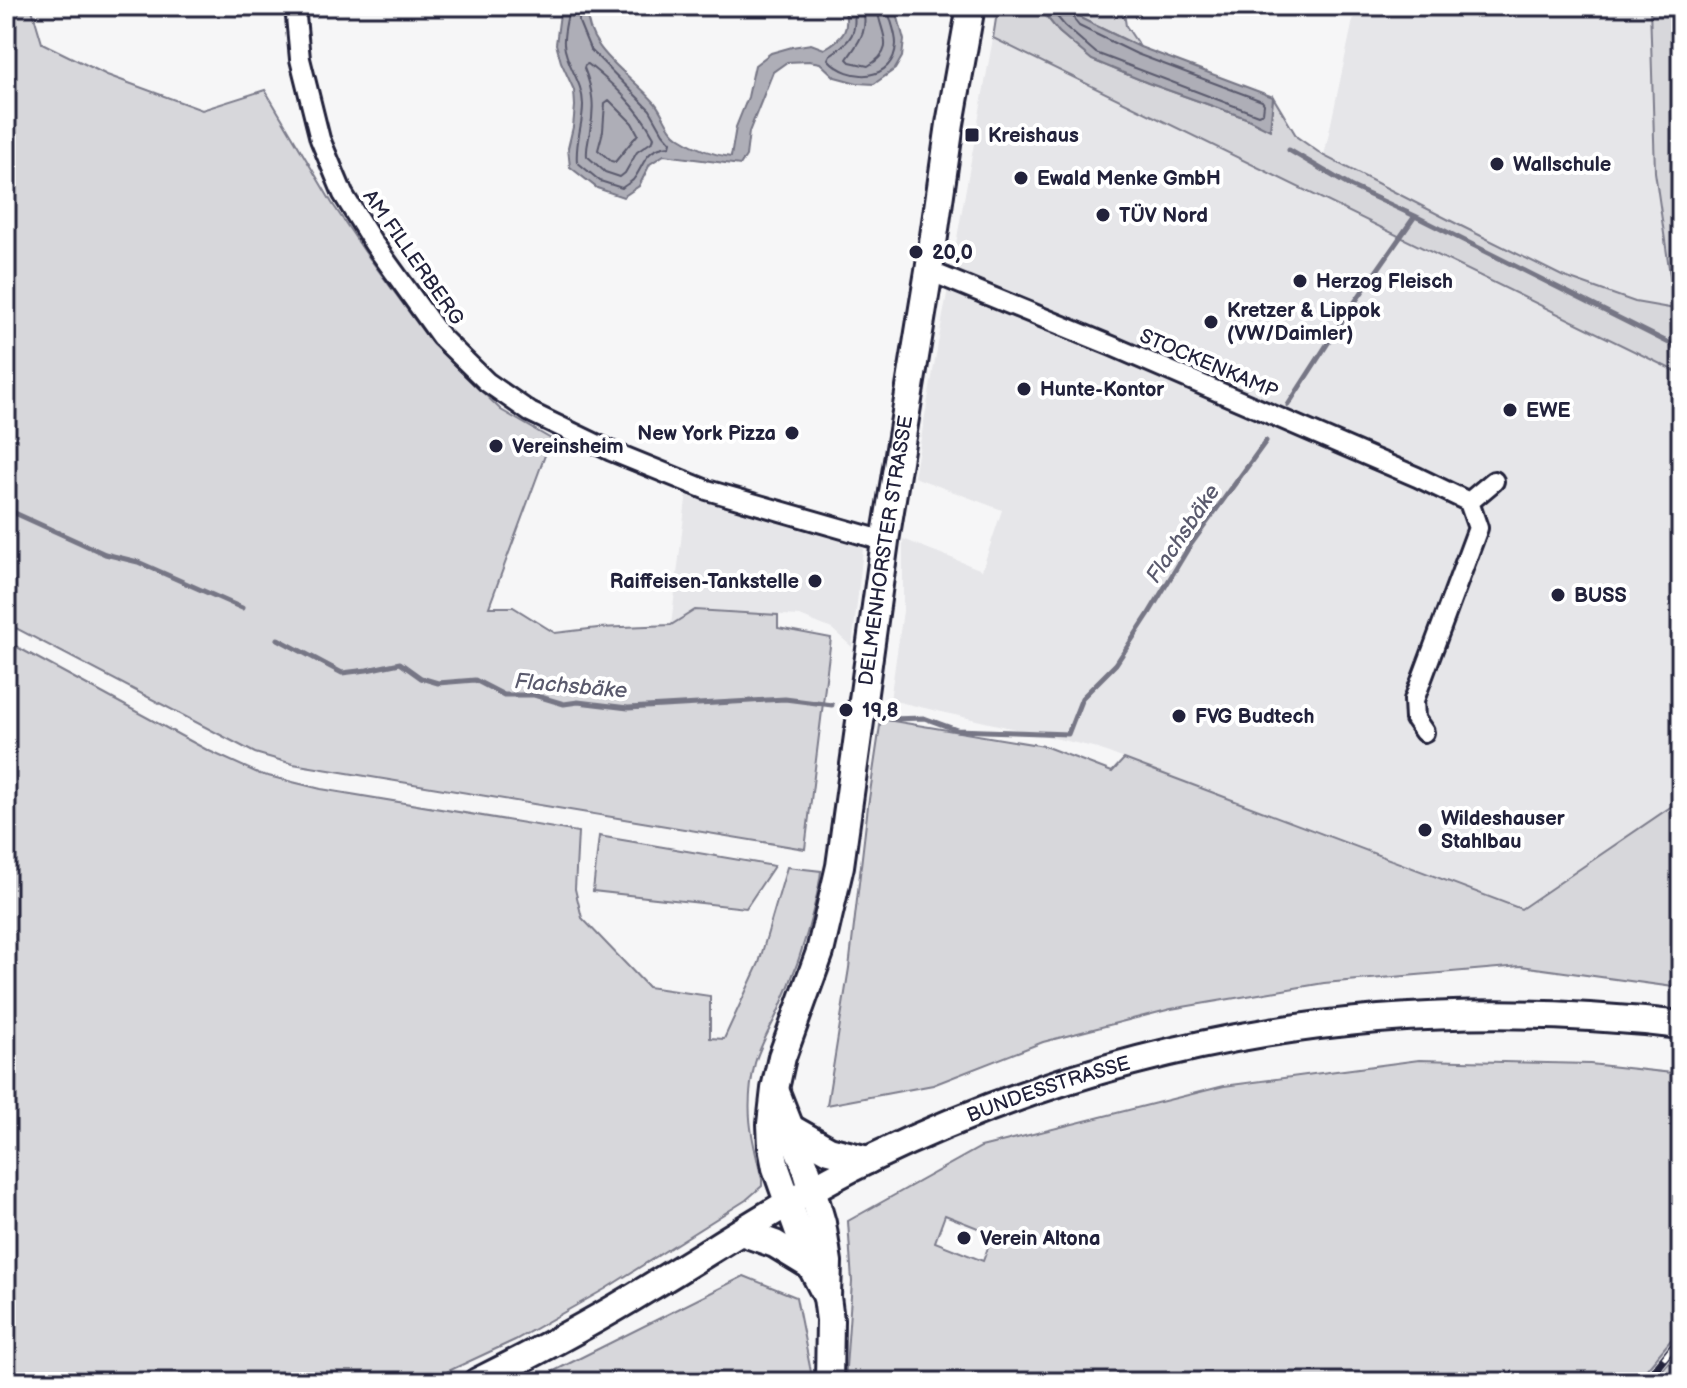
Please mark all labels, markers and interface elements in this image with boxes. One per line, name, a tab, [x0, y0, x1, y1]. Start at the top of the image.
place label: Kreishaus	[988, 124, 1079, 148]
marker: Kreishaus	[963, 126, 981, 144]
place label: Wallschule	[1513, 153, 1611, 177]
marker: Wallschule	[1488, 155, 1506, 173]
place label: Ewald Menke GmbH	[1037, 167, 1221, 191]
marker: Ewald Menke GmbH	[1012, 169, 1030, 187]
street label: AM FILLERBERG	[358, 185, 469, 330]
place label: TÜV Nord	[1119, 203, 1208, 228]
marker: TÜV Nord	[1094, 206, 1112, 224]
place label: 20,0	[932, 241, 973, 265]
marker: 20,0	[907, 243, 925, 261]
place label: Herzog Fleisch	[1316, 270, 1453, 294]
marker: Herzog Fleisch	[1291, 272, 1309, 290]
place label: Kretzer & Lippok (VW/Daimler)	[1227, 299, 1381, 346]
marker: Kretzer & Lippok (VW/Daimler)	[1202, 313, 1220, 331]
street label: STOCKENKAMP	[1136, 324, 1282, 404]
place label: Hunte-Kontor	[1040, 378, 1165, 402]
marker: Hunte-Kontor	[1015, 380, 1033, 398]
place label: EWE	[1526, 399, 1570, 423]
marker: EWE	[1501, 401, 1519, 419]
street label: DELMENHORSTER STRASSE	[854, 414, 918, 687]
place label: New York Pizza	[637, 422, 776, 446]
marker: New York Pizza	[783, 424, 801, 442]
place label: Vereinsheim	[512, 435, 624, 459]
marker: Vereinsheim	[487, 437, 505, 455]
water label: Flachsbäke	[1140, 479, 1226, 588]
place label: Raiffeisen-Tankstelle	[610, 570, 799, 594]
marker: Raiffeisen-Tankstelle	[806, 572, 824, 590]
place label: BUSS	[1574, 584, 1627, 608]
marker: BUSS	[1549, 586, 1567, 604]
water label: Flachsbäke	[513, 668, 629, 705]
place label: 19,8	[862, 699, 899, 723]
marker: 19,8	[837, 701, 855, 719]
place label: FVG Budtech	[1195, 705, 1314, 729]
marker: FVG Budtech	[1170, 707, 1188, 725]
place label: Wildeshauser Stahlbau	[1441, 807, 1566, 854]
marker: Wildeshauser Stahlbau	[1416, 821, 1434, 839]
street label: BUNDESSTRASSE	[963, 1051, 1133, 1128]
place label: Verein Altona	[980, 1227, 1100, 1251]
marker: Verein Altona	[955, 1229, 973, 1247]

